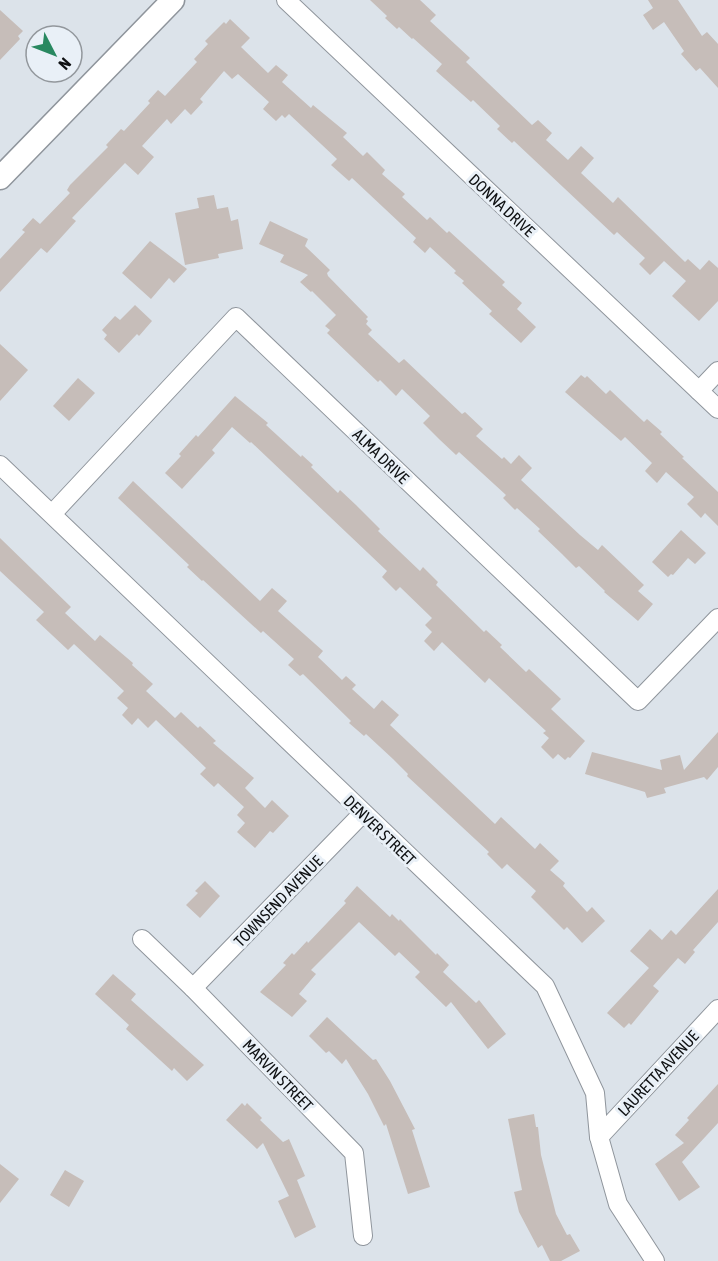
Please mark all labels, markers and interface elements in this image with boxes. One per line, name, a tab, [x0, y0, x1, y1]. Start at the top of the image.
north arrow	[24, 24, 84, 84]
text: N	[55, 55, 75, 74]
street label: DONNA DRIVE	[466, 170, 539, 240]
street label: ALMA DRIVE	[349, 425, 413, 487]
street label: DENVER STREET	[340, 791, 420, 869]
street label: TOWNSEND AVENUE	[230, 852, 326, 950]
street label: LAURETTA AVENUE	[614, 1027, 702, 1119]
street label: MARVIN STREET	[239, 1036, 317, 1114]

